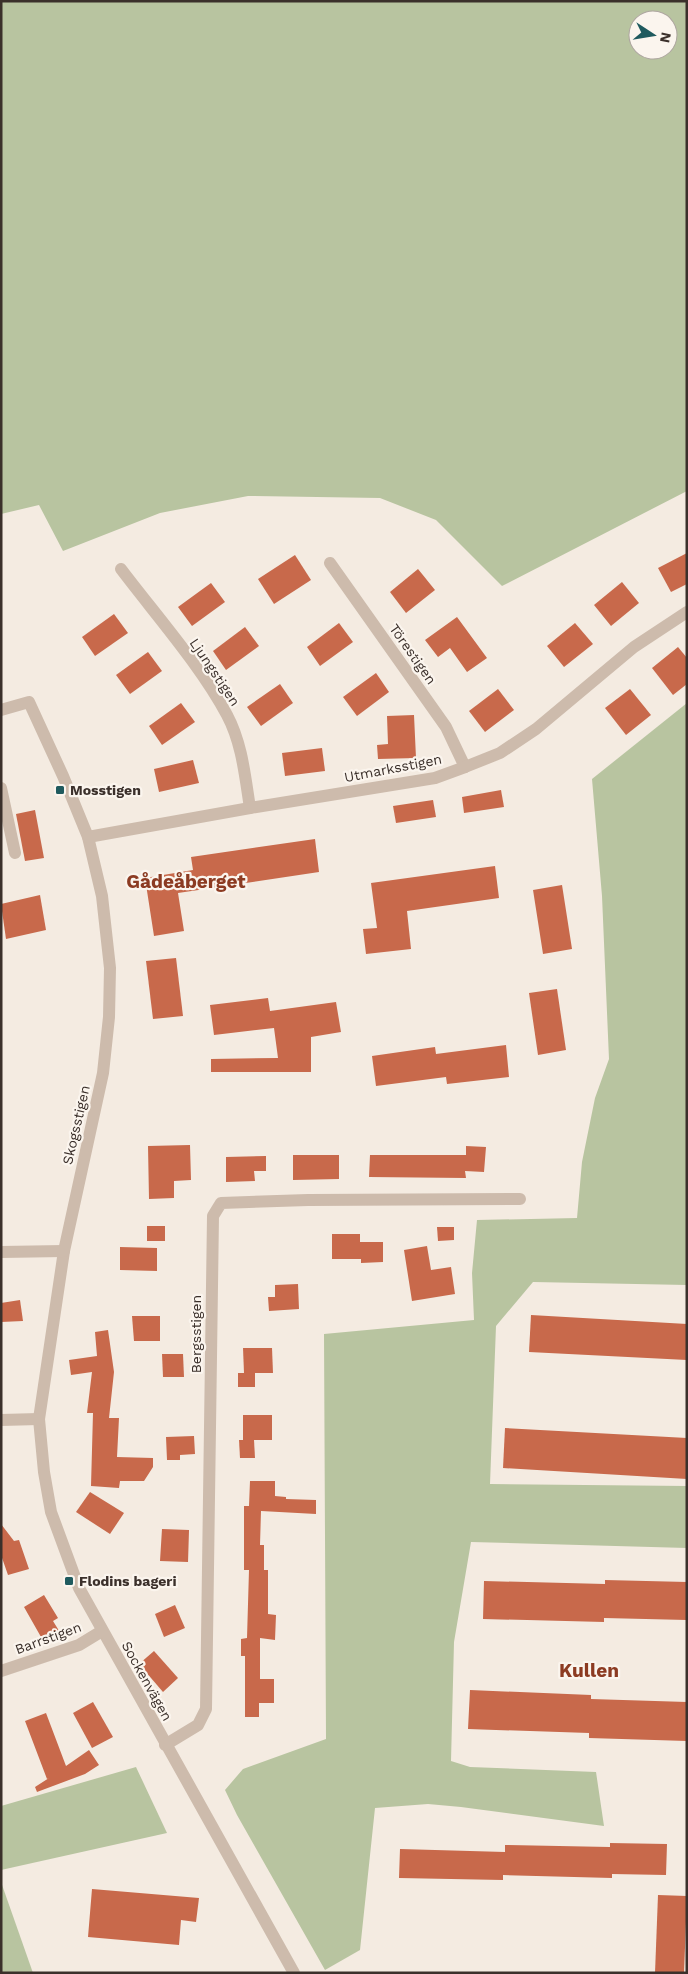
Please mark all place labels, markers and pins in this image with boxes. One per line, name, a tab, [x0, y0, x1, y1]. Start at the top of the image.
place label: Mosstigen	[70, 782, 141, 798]
marker: Mosstigen	[54, 784, 66, 796]
place label: Flodins bageri	[79, 1573, 176, 1589]
marker: Flodins bageri	[63, 1575, 75, 1587]

